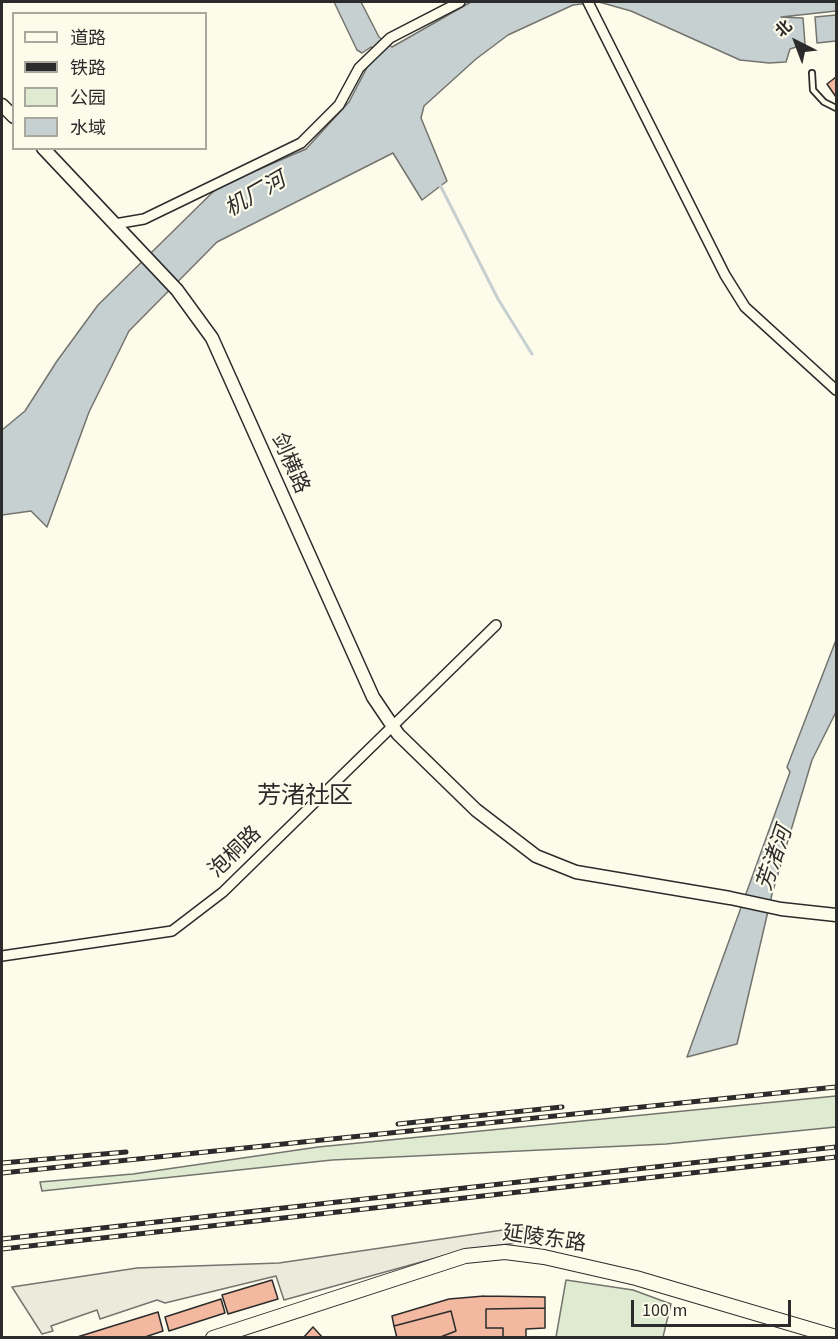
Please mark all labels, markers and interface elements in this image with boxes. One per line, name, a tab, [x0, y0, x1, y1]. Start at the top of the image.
legend	[12, 12, 207, 150]
north arrow	[766, 12, 826, 72]
text: 北	[771, 15, 797, 42]
text: 道路	[70, 26, 106, 51]
text: 铁路	[70, 56, 106, 81]
text: 公园	[70, 86, 106, 111]
text: 水域	[70, 116, 106, 141]
water label: 机厂河	[221, 168, 291, 224]
street label: 剑横路	[265, 430, 313, 498]
district label: 芳渚社区	[257, 784, 353, 812]
street label: 泡桐路	[205, 822, 267, 884]
water label: 芳渚河	[753, 824, 799, 894]
street label: 延陵东路	[501, 1222, 587, 1258]
scale bar	[634, 1288, 794, 1326]
text: 100 m	[642, 1298, 687, 1323]

